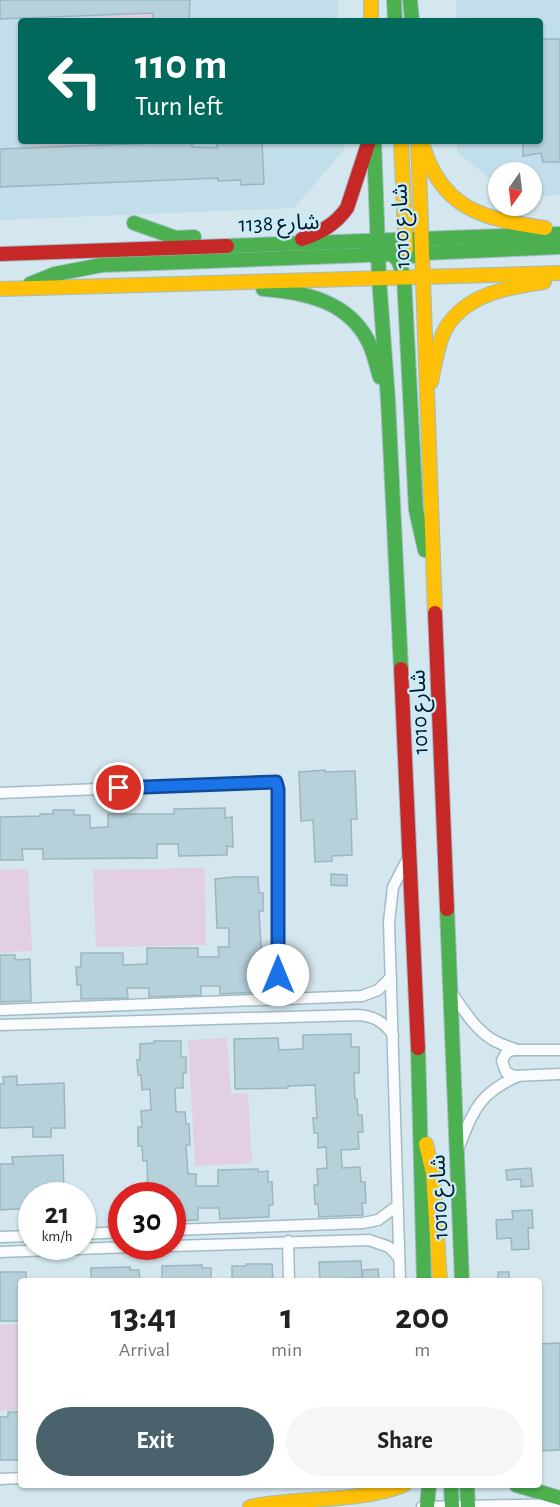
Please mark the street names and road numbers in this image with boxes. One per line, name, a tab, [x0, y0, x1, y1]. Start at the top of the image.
street label: شارع 1010	[389, 183, 418, 269]
street label: شارع 1138	[238, 211, 320, 240]
street label: شارع 1010	[407, 669, 436, 755]
street label: شارع 1010	[427, 1154, 456, 1240]

